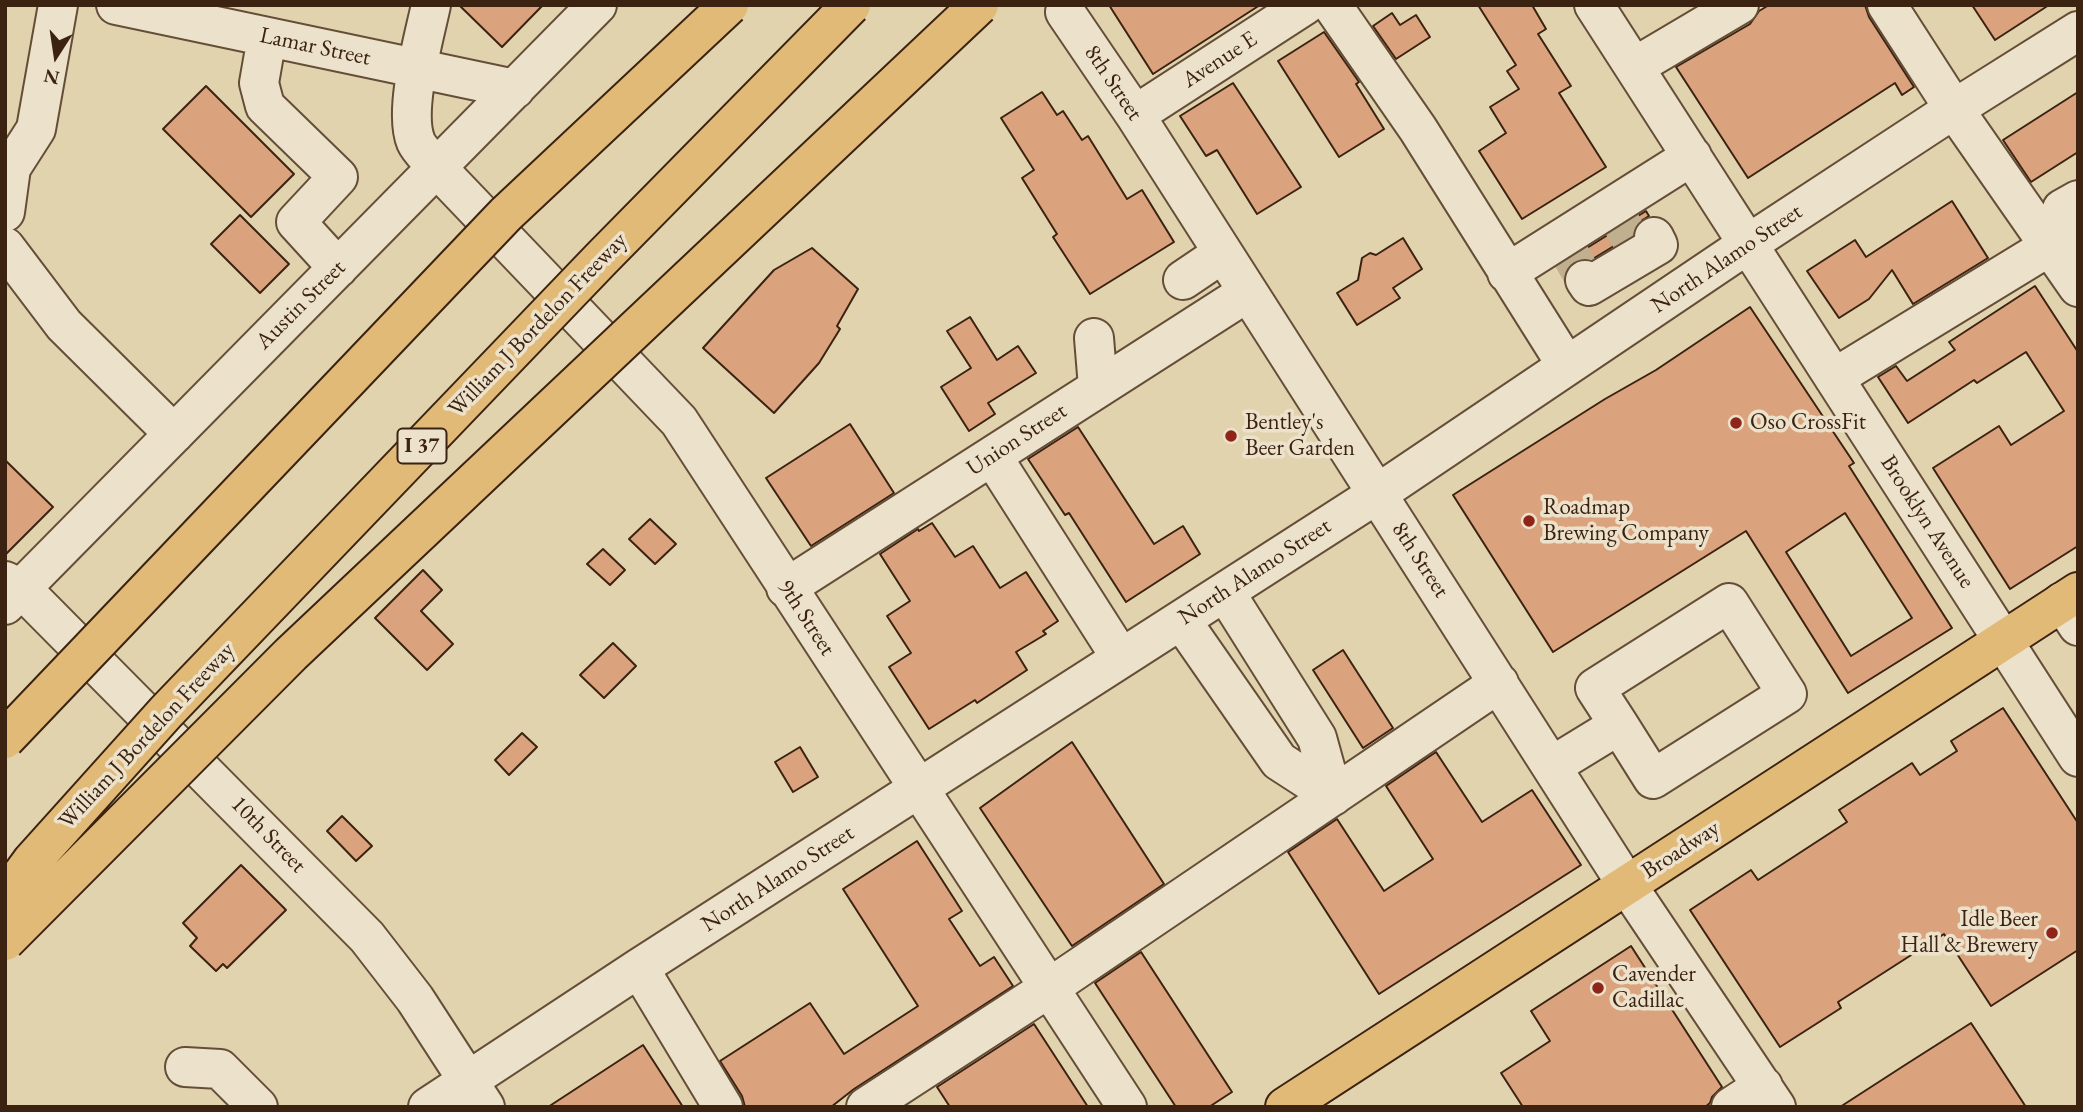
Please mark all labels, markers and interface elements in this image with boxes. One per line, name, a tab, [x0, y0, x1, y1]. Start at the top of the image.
north arrow	[21, 21, 91, 91]
street label: Lamar Street	[257, 22, 373, 72]
street label: Avenue E	[1177, 26, 1263, 94]
street label: 8th Street	[1078, 40, 1148, 126]
text: N	[41, 63, 62, 91]
street label: North Alamo Street	[1646, 198, 1808, 320]
street label: William J Bordelon Freeway	[443, 227, 633, 423]
street label: Austin Street	[250, 254, 352, 356]
street label: Union Street	[962, 398, 1072, 482]
place label: Bentley's Beer Garden	[1245, 409, 1355, 463]
place label: Oso CrossFit	[1750, 409, 1866, 437]
marker: Oso CrossFit	[1728, 415, 1744, 431]
road number: I 37	[398, 428, 446, 464]
marker: Bentley's Beer Garden	[1223, 428, 1239, 444]
street label: Brooklyn Avenue	[1874, 450, 1980, 594]
place label: Roadmap Brewing Company	[1543, 494, 1709, 548]
street label: North Alamo Street	[1174, 513, 1336, 631]
marker: Roadmap Brewing Company	[1521, 513, 1537, 529]
street label: 8th Street	[1385, 517, 1455, 603]
street label: 9th Street	[771, 575, 841, 661]
street label: William J Bordelon Freeway	[53, 637, 241, 835]
street label: 10th Street	[225, 791, 311, 879]
street label: Broadway	[1637, 815, 1725, 885]
street label: North Alamo Street	[697, 820, 859, 938]
place label: Idle Beer Hall & Brewery	[1901, 906, 2038, 960]
marker: Idle Beer Hall & Brewery	[2044, 925, 2060, 941]
place label: Cavender Cadillac	[1612, 961, 1696, 1015]
marker: Cavender Cadillac	[1590, 980, 1606, 996]

